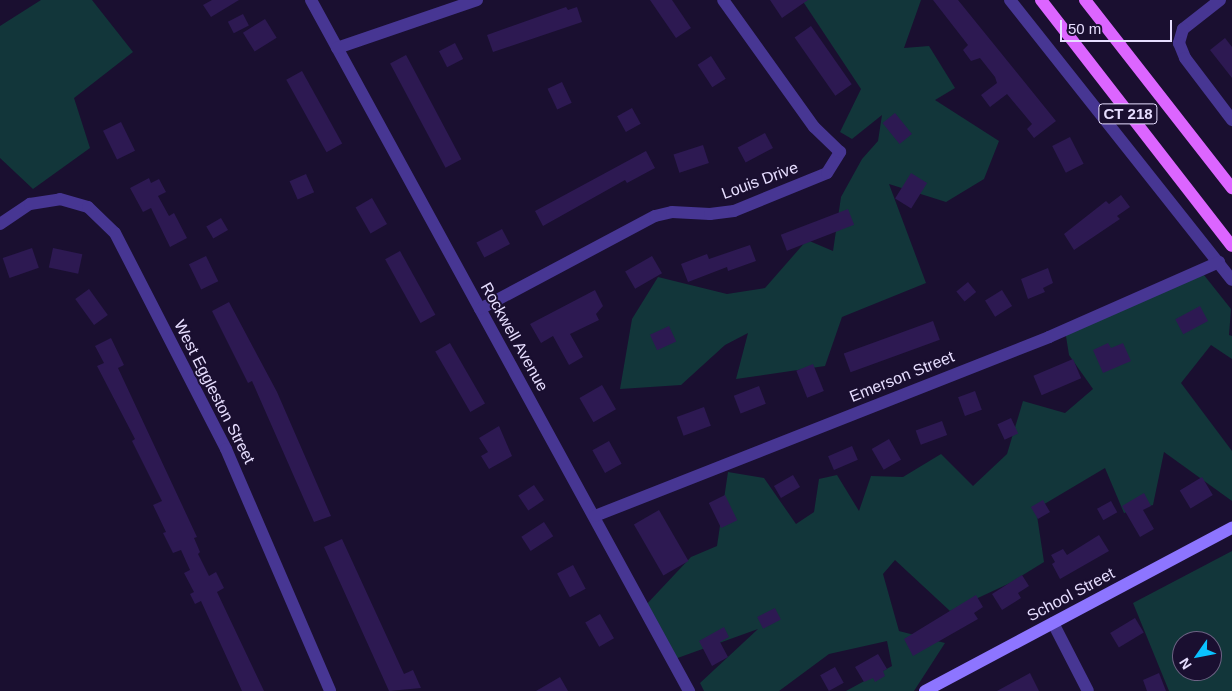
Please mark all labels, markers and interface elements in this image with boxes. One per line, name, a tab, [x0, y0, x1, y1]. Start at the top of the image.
scale bar	[1062, 10, 1174, 42]
text: 50 m	[1068, 20, 1101, 37]
road number: CT 218	[1098, 102, 1158, 126]
street label: Louis Drive	[719, 158, 801, 204]
street label: Rockwell Avenue	[476, 279, 552, 395]
street label: West Eggleston Street	[169, 317, 259, 467]
street label: Emerson Street	[847, 347, 957, 407]
street label: School Street	[1024, 564, 1118, 626]
north arrow	[1172, 631, 1222, 681]
text: N	[1176, 655, 1195, 672]

